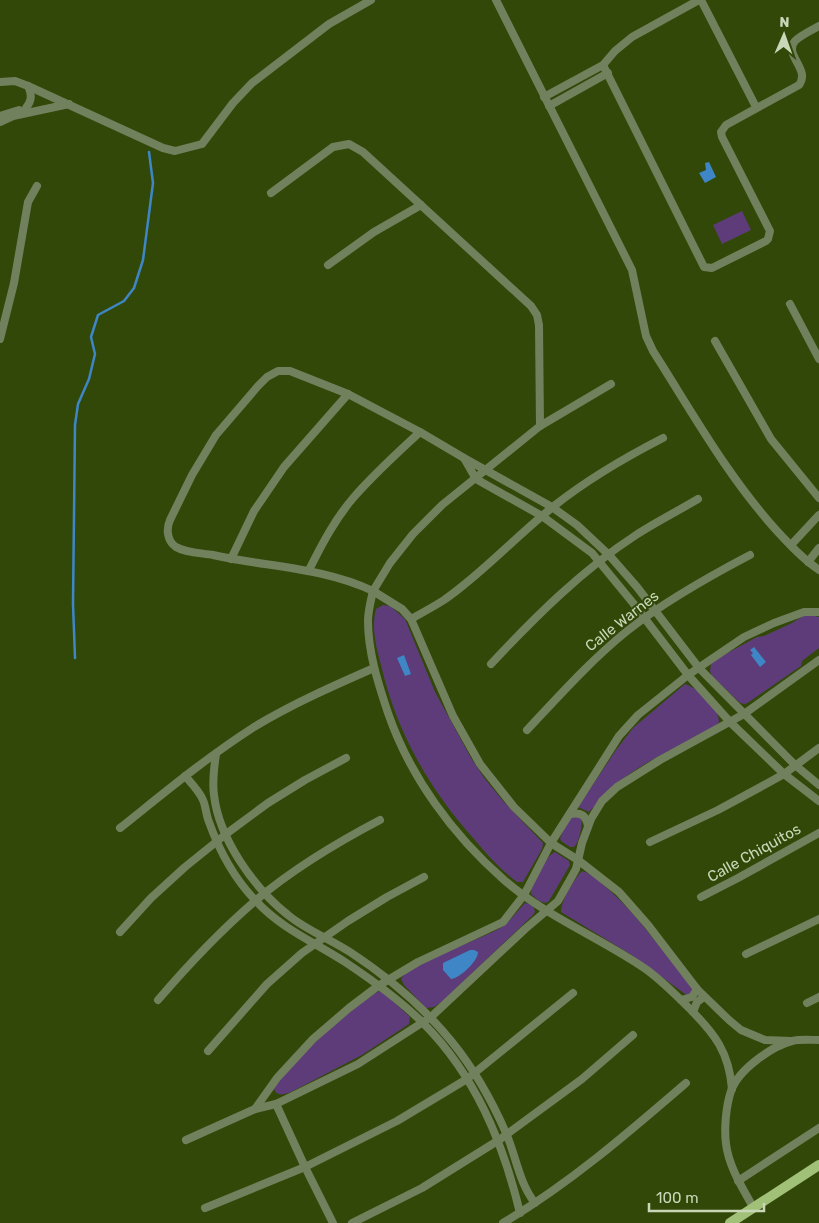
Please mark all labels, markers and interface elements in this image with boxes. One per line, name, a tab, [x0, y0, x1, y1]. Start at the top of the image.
north arrow	[759, 10, 809, 60]
text: N	[779, 14, 790, 31]
street label: Calle Warnes	[582, 587, 663, 655]
street label: Calle Chiquitos	[704, 820, 804, 886]
scale bar	[649, 1180, 764, 1212]
text: 100 m	[656, 1189, 698, 1207]

